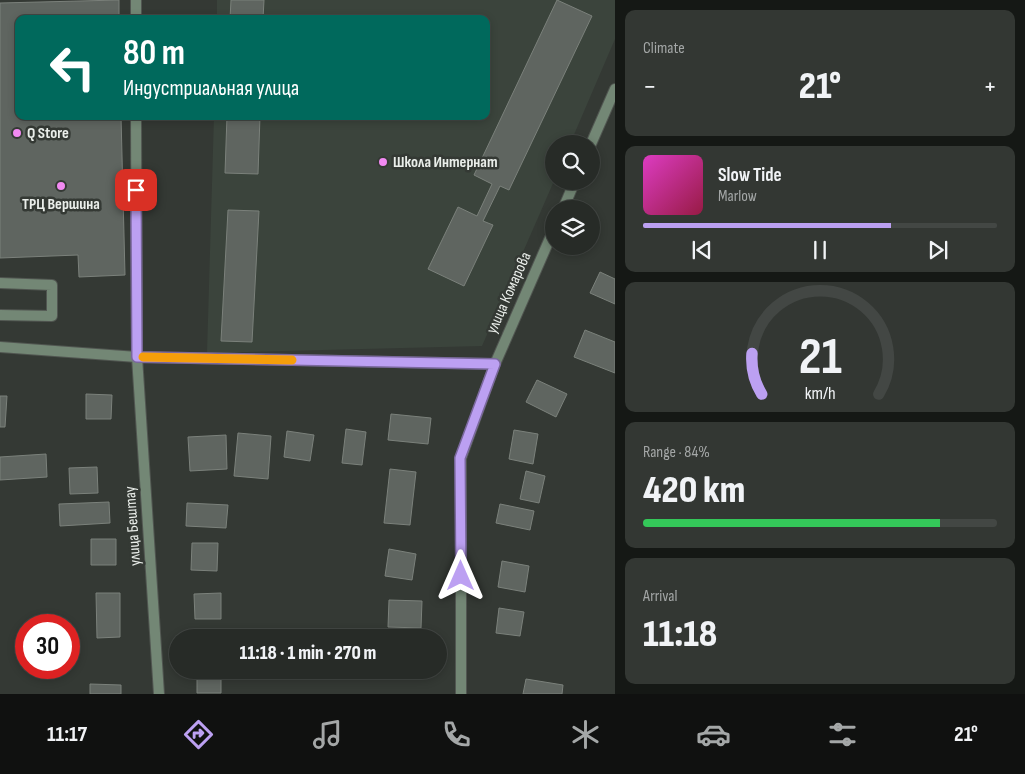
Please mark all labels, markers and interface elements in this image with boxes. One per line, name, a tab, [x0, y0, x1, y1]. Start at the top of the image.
text: 80 m	[123, 32, 185, 75]
icon: left	[40, 35, 105, 100]
text: Climate	[643, 39, 685, 58]
text: 21°	[799, 64, 841, 109]
text: −	[643, 70, 657, 103]
text: +	[983, 70, 997, 103]
text: Индустриальная улица	[123, 75, 299, 102]
place label: Q Store	[27, 124, 69, 143]
marker: Q Store	[11, 127, 23, 139]
map controls	[545, 135, 600, 255]
button: search	[545, 135, 600, 190]
place label: Школа Интернат	[393, 153, 497, 172]
marker: Школа Интернат	[377, 156, 389, 168]
text: Slow Tide	[718, 164, 782, 187]
pin	[115, 169, 157, 211]
icon: arrive	[122, 176, 150, 204]
marker: ТРЦ Вершина	[55, 180, 67, 192]
text: Marlow	[718, 187, 757, 206]
place label: ТРЦ Вершина	[22, 195, 100, 214]
button: layers	[545, 200, 600, 255]
icon: previous	[688, 236, 716, 264]
icon: pause	[806, 236, 834, 264]
icon: next	[924, 236, 952, 264]
street label: улица Комарова	[483, 249, 535, 337]
text: 21	[798, 326, 842, 389]
text: km/h	[805, 383, 835, 404]
text: Range · 84%	[643, 443, 710, 462]
text: 420 km	[643, 468, 745, 513]
street label: улица Бештау	[121, 485, 145, 567]
position arrow	[434, 549, 486, 601]
text: Arrival	[643, 587, 677, 606]
text: 11:18	[643, 612, 717, 657]
speed limit sign: 30	[15, 614, 80, 679]
text: 11:18 · 1 min · 270 m	[240, 642, 376, 665]
icon: directions	[181, 717, 216, 752]
icon: music	[310, 717, 345, 752]
icon: phone	[439, 717, 474, 752]
icon: climate	[568, 717, 603, 752]
icon: car	[696, 717, 731, 752]
icon: filters	[825, 717, 860, 752]
text: 11:17	[47, 721, 87, 748]
text: 21°	[954, 721, 978, 748]

